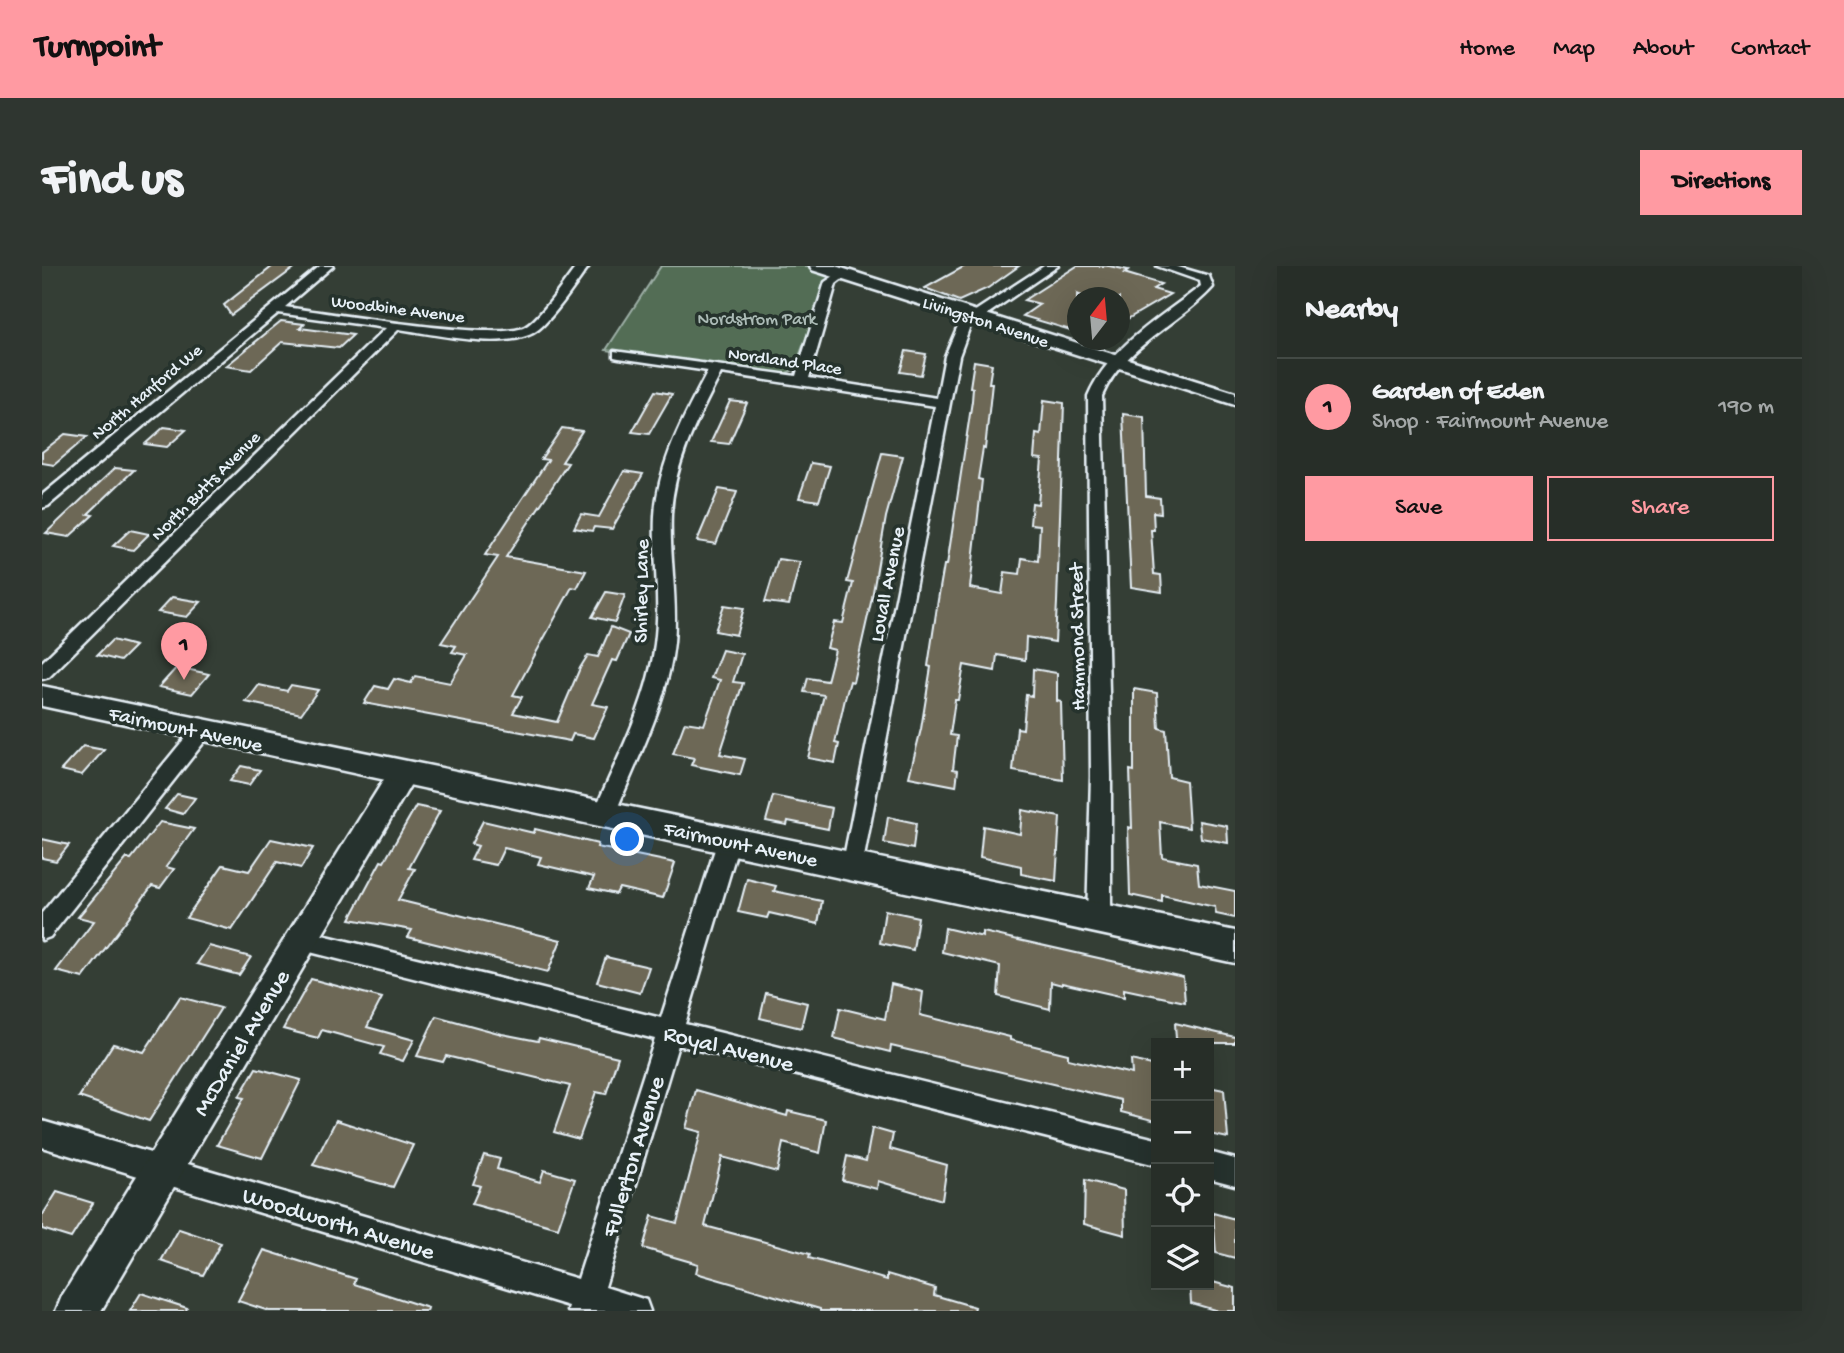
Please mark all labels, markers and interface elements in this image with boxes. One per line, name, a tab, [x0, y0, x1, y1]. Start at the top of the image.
text: Turnpoint	[35, 30, 160, 68]
text: Home	[1459, 35, 1515, 64]
text: Map	[1553, 35, 1595, 64]
text: About	[1633, 35, 1693, 64]
text: Contact	[1731, 35, 1809, 64]
button: Directions	[1640, 150, 1802, 215]
text: Find us	[42, 153, 182, 211]
north arrow	[1067, 287, 1130, 350]
street label: Woodbine Avenue	[330, 292, 466, 329]
street label: Livingston Avenue	[920, 293, 1052, 354]
text: Nearby	[1305, 294, 1398, 329]
park label: Nordstrom Park	[697, 310, 819, 331]
street label: North Hanford We	[88, 340, 208, 445]
street label: Nordland Place	[726, 344, 844, 381]
text: Garden of Eden	[1372, 378, 1544, 409]
text: 1	[1323, 394, 1333, 421]
text: 190 m	[1718, 394, 1774, 421]
text: Shop · Fairmount Avenue	[1372, 409, 1608, 436]
street label: North Butts Avenue	[148, 427, 266, 546]
button: Save	[1305, 476, 1533, 541]
button: Share	[1547, 476, 1774, 541]
street label: Lovall Avenue	[866, 524, 913, 644]
street label: Shirley Lane	[630, 538, 657, 643]
street label: Hammond Street	[1066, 561, 1093, 711]
pin: 1	[161, 622, 207, 680]
street label: Fairmount Avenue	[105, 703, 266, 760]
street label: Fairmount Avenue	[660, 818, 821, 875]
your location	[610, 822, 644, 856]
street label: McDaniel Avenue	[188, 965, 298, 1122]
street label: Royal Avenue	[660, 1020, 797, 1081]
map controls	[1151, 1038, 1214, 1290]
button: +	[1151, 1038, 1214, 1101]
street label: Fullerton Avenue	[597, 1073, 674, 1242]
button: −	[1151, 1101, 1214, 1164]
button: locate	[1151, 1164, 1214, 1227]
street label: Woodworth Avenue	[238, 1182, 438, 1269]
button: layers	[1151, 1227, 1214, 1290]

